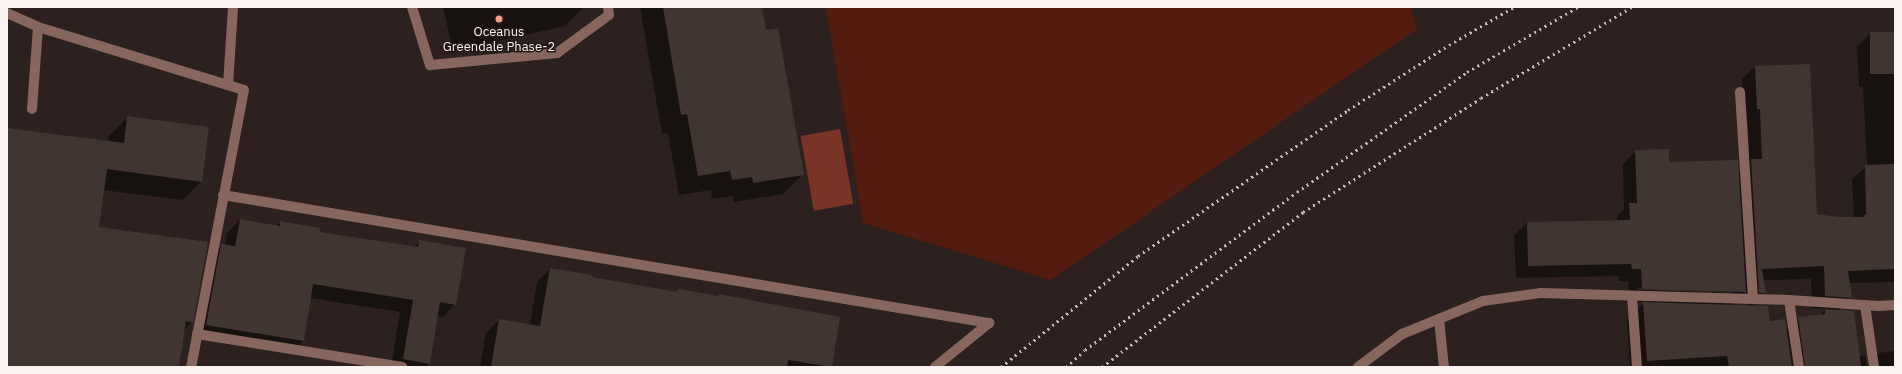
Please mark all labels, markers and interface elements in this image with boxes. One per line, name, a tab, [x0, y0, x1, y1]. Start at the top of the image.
marker: Oceanus Greendale Phase-2	[494, 14, 504, 24]
place label: Oceanus Greendale Phase-2	[443, 25, 555, 56]

